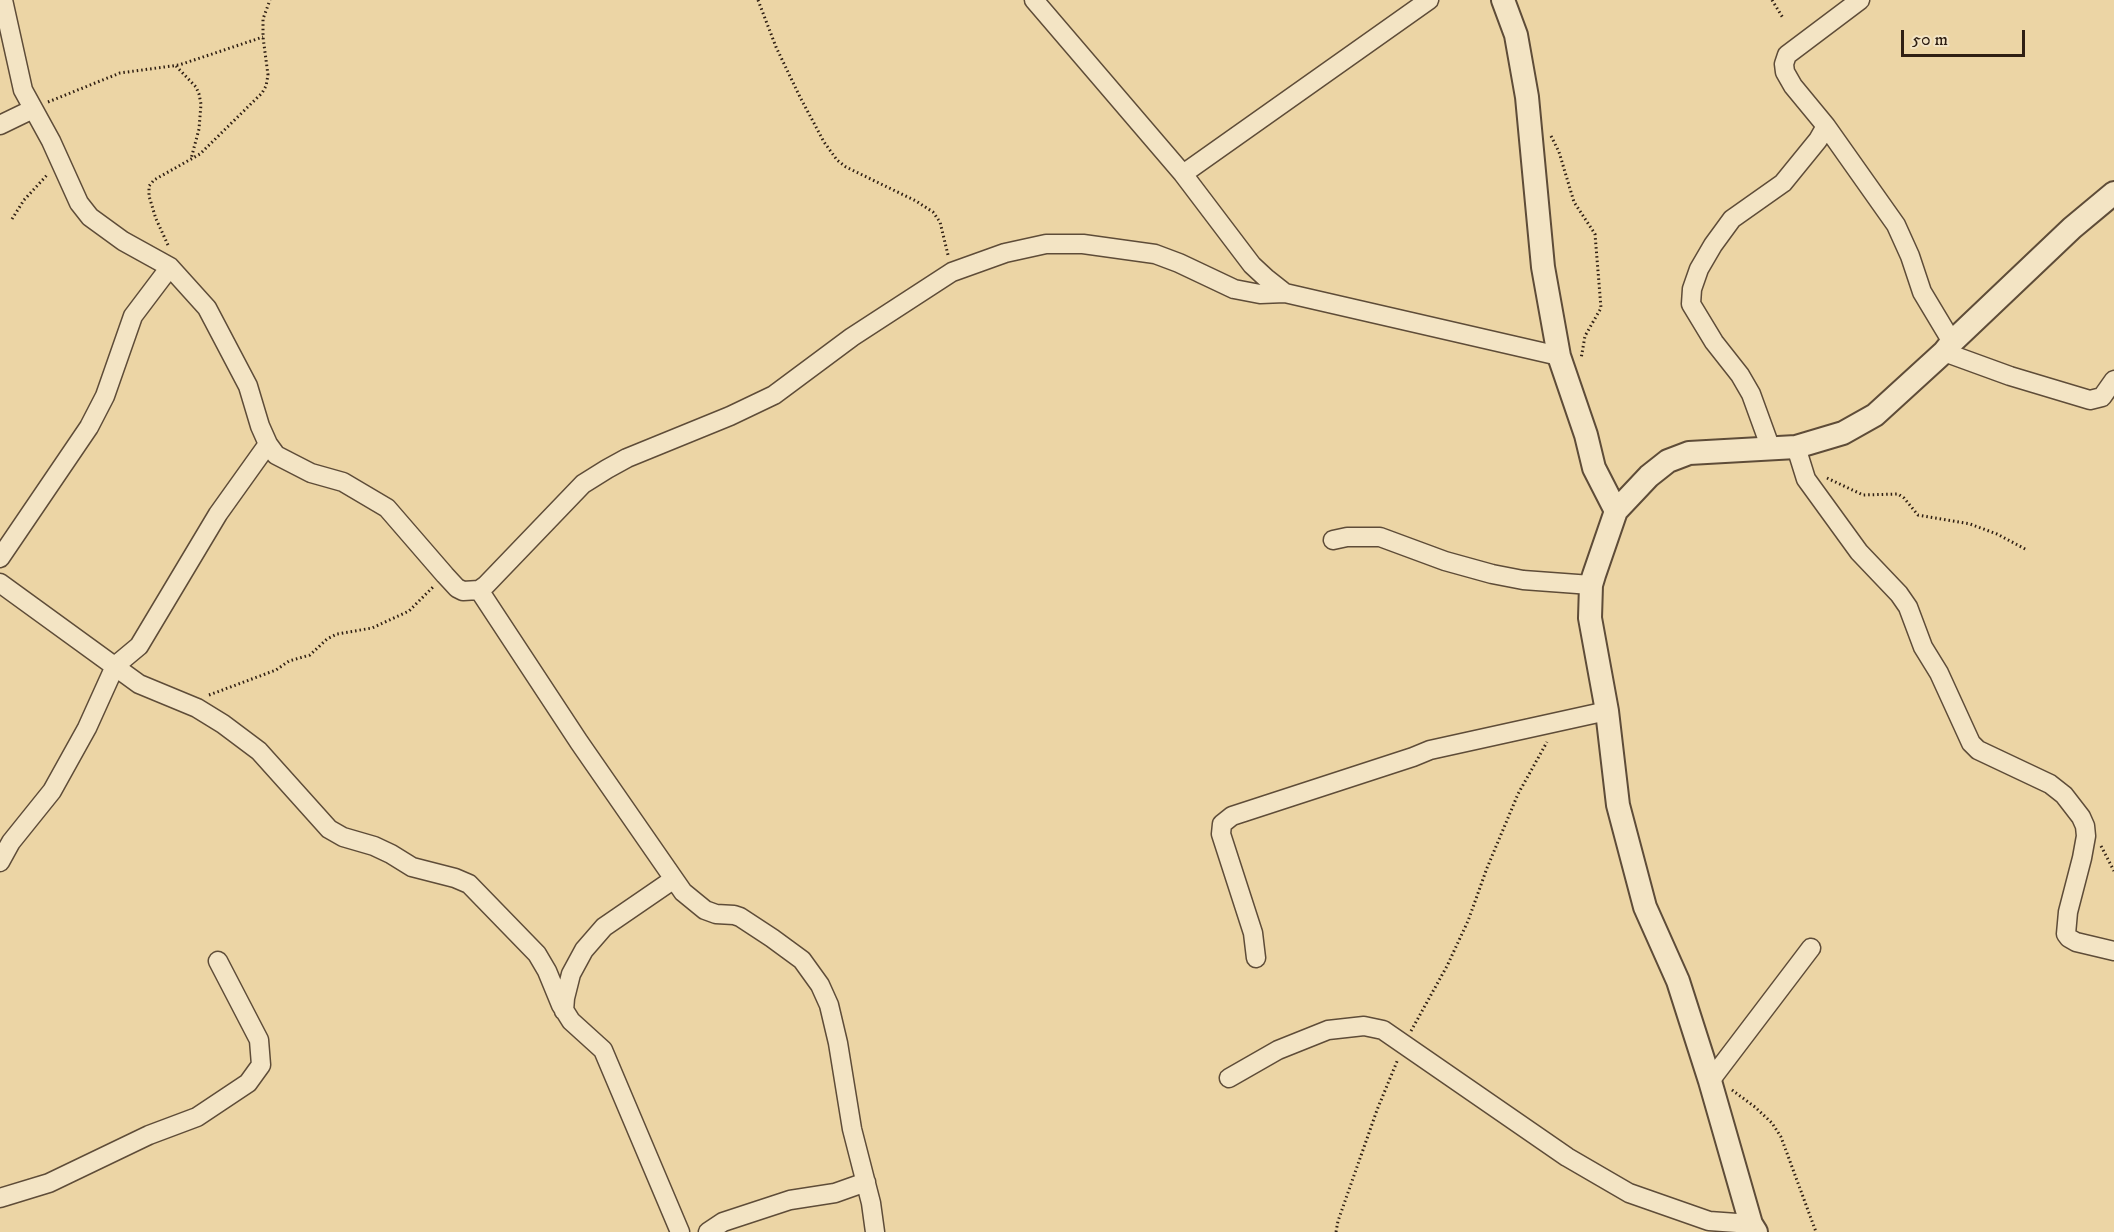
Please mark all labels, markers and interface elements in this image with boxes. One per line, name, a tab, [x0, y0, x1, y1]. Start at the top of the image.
scale bar	[1904, 18, 2028, 56]
text: 50 m	[1912, 29, 1948, 51]

